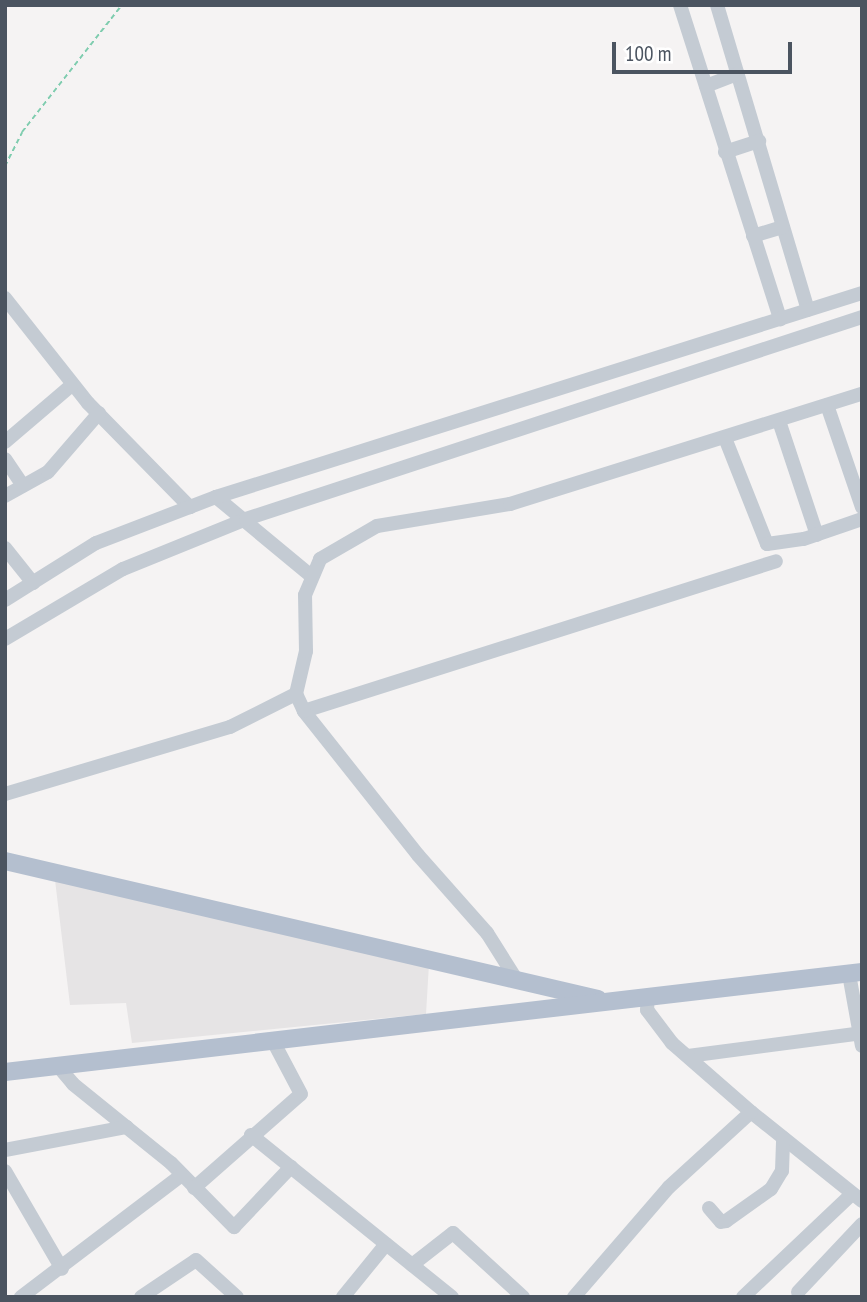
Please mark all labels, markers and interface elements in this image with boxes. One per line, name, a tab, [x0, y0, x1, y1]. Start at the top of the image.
scale bar	[615, 28, 795, 72]
text: 100 m	[625, 40, 671, 67]

